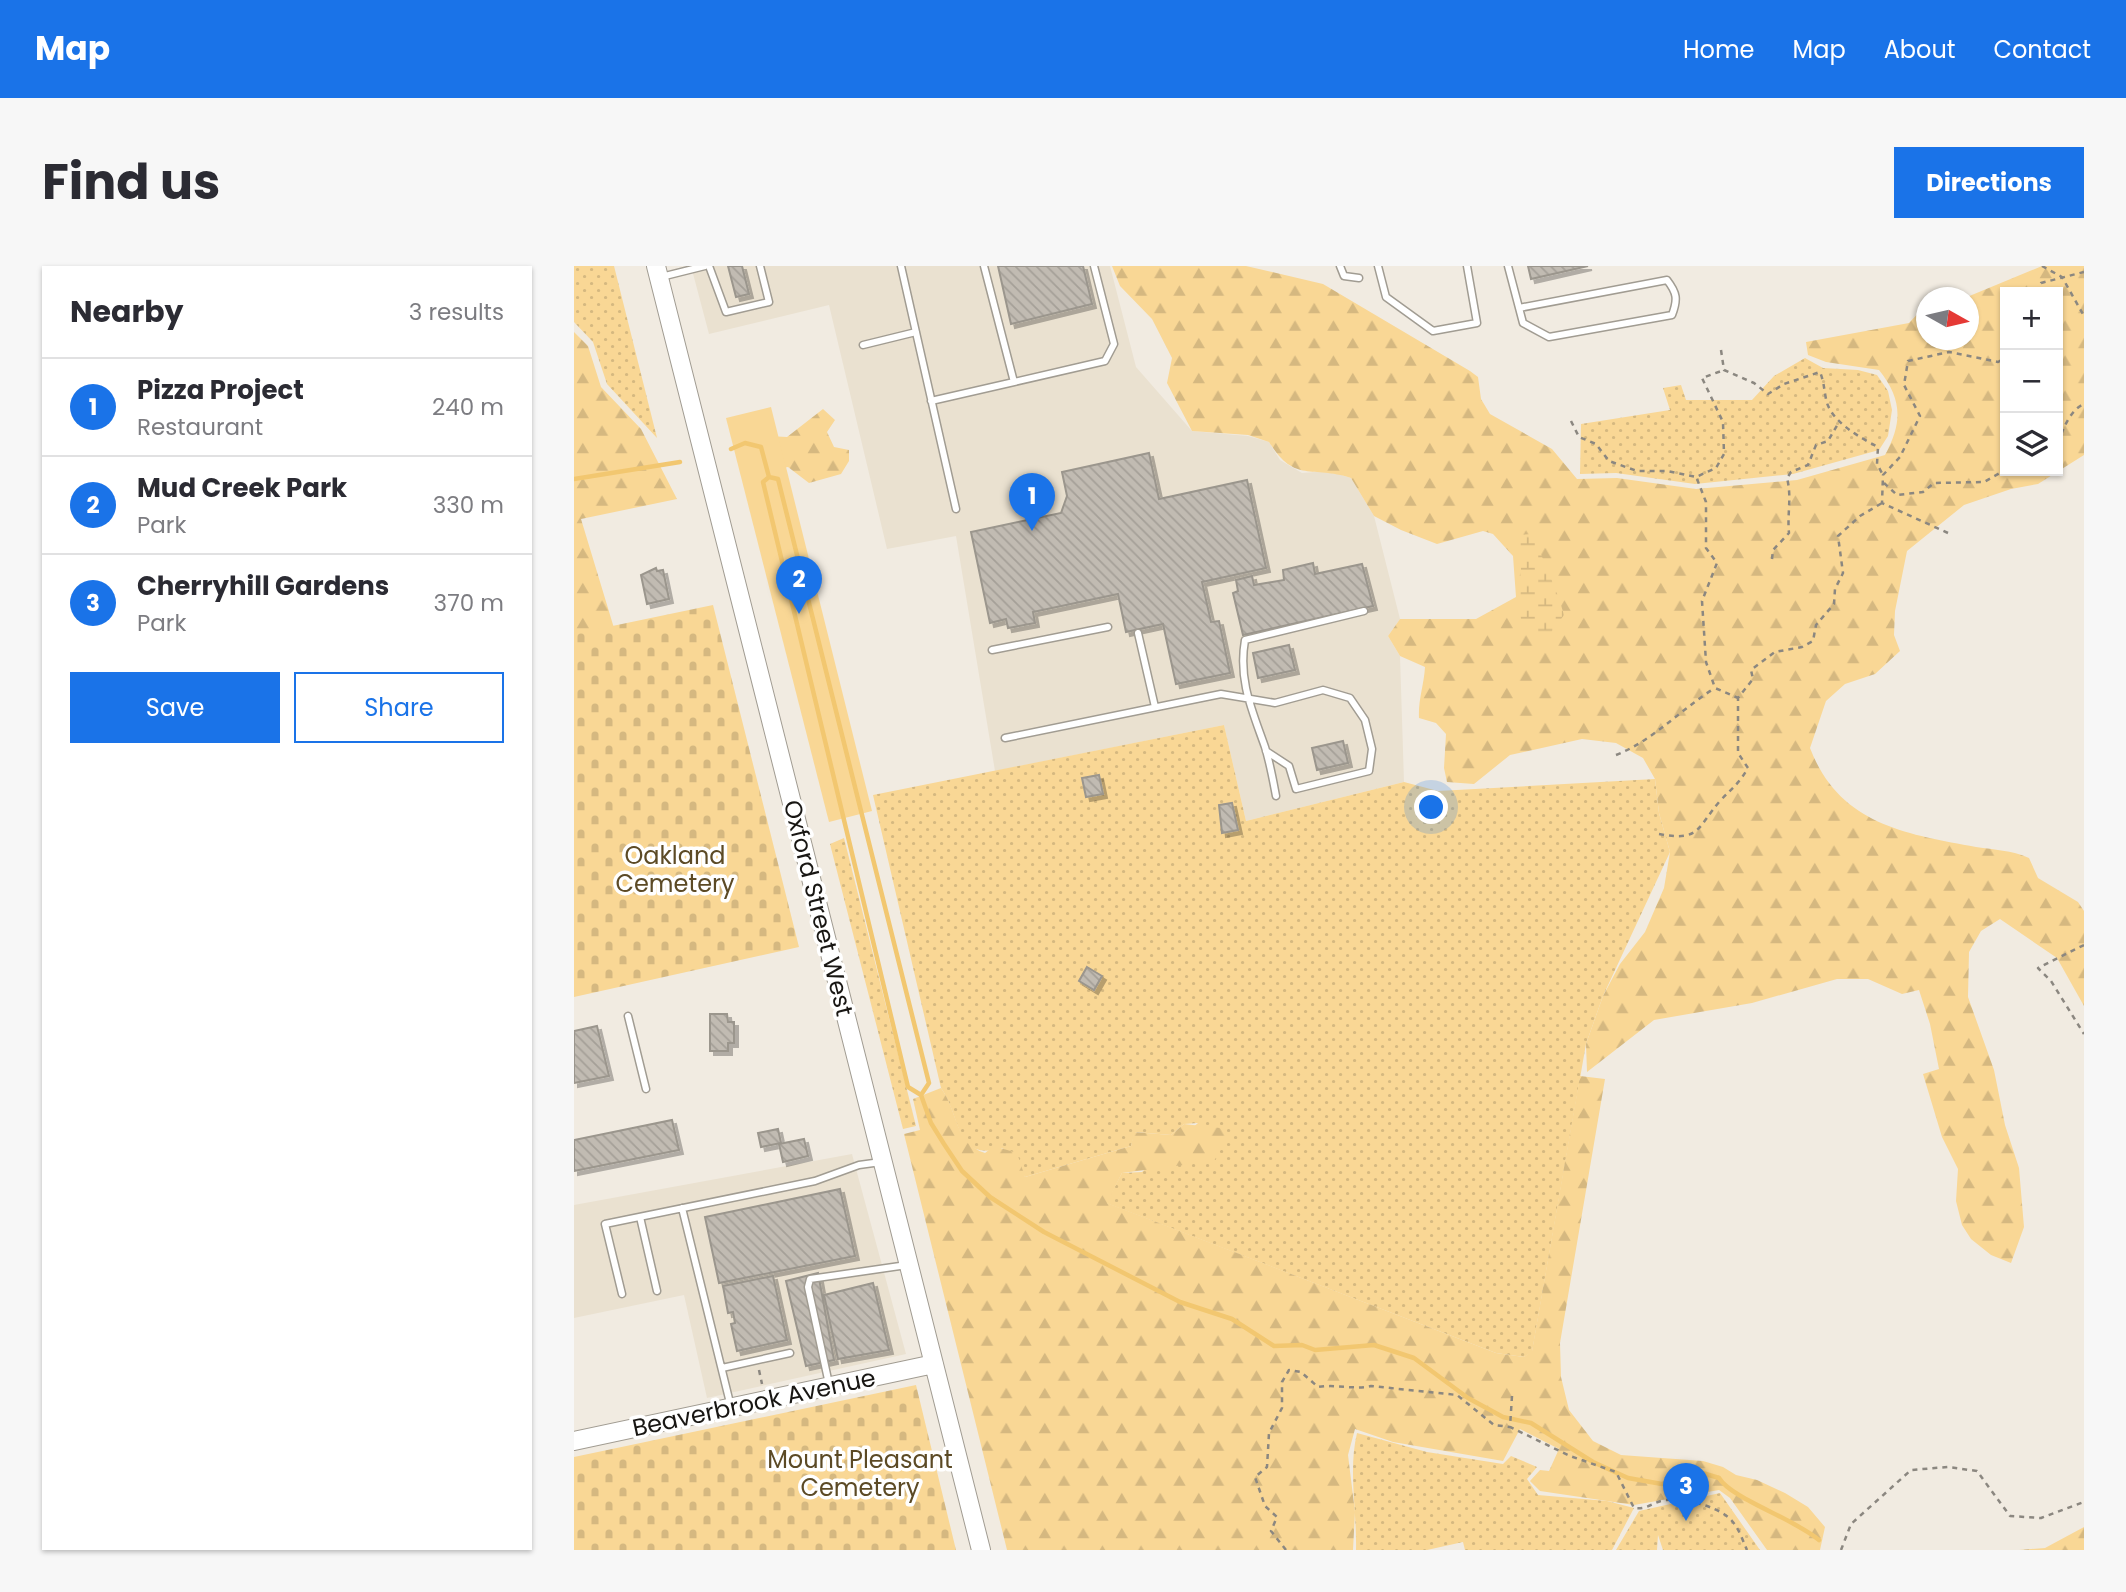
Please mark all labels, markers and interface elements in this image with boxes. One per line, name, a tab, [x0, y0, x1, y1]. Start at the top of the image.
text: Map	[35, 25, 110, 72]
text: Home	[1683, 33, 1755, 66]
text: Map	[1793, 33, 1846, 66]
text: About	[1884, 33, 1955, 66]
text: Contact	[1993, 33, 2091, 66]
button: Directions	[1894, 147, 2084, 218]
text: Find us	[42, 148, 220, 216]
north arrow	[1916, 287, 1979, 350]
map controls	[2000, 287, 2063, 476]
button: +	[2000, 287, 2063, 350]
text: Nearby	[70, 290, 184, 333]
text: 3 results	[409, 296, 504, 328]
button: −	[2000, 350, 2063, 413]
text: Pizza Project	[137, 372, 304, 408]
text: 1	[89, 391, 97, 423]
text: 240 m	[432, 391, 504, 423]
text: Restaurant	[137, 411, 263, 443]
button: layers	[2000, 413, 2063, 476]
text: Mud Creek Park	[137, 470, 347, 506]
pin: 1	[1009, 473, 1055, 531]
text: 2	[86, 489, 100, 521]
text: 330 m	[433, 489, 504, 521]
text: Park	[137, 509, 186, 541]
pin: 2	[776, 556, 822, 614]
text: Cherryhill Gardens	[137, 568, 389, 604]
text: 3	[86, 587, 100, 619]
text: 370 m	[434, 587, 504, 619]
text: Park	[137, 607, 186, 639]
button: Save	[70, 672, 280, 743]
button: Share	[294, 672, 504, 743]
your location	[1414, 790, 1448, 824]
street label: Oxford Street West	[776, 796, 861, 1019]
park label: Oakland Cemetery	[615, 839, 735, 900]
street label: Beaverbrook Avenue	[629, 1361, 879, 1444]
park label: Mount Pleasant Cemetery	[767, 1443, 953, 1504]
pin: 3	[1663, 1463, 1709, 1521]

